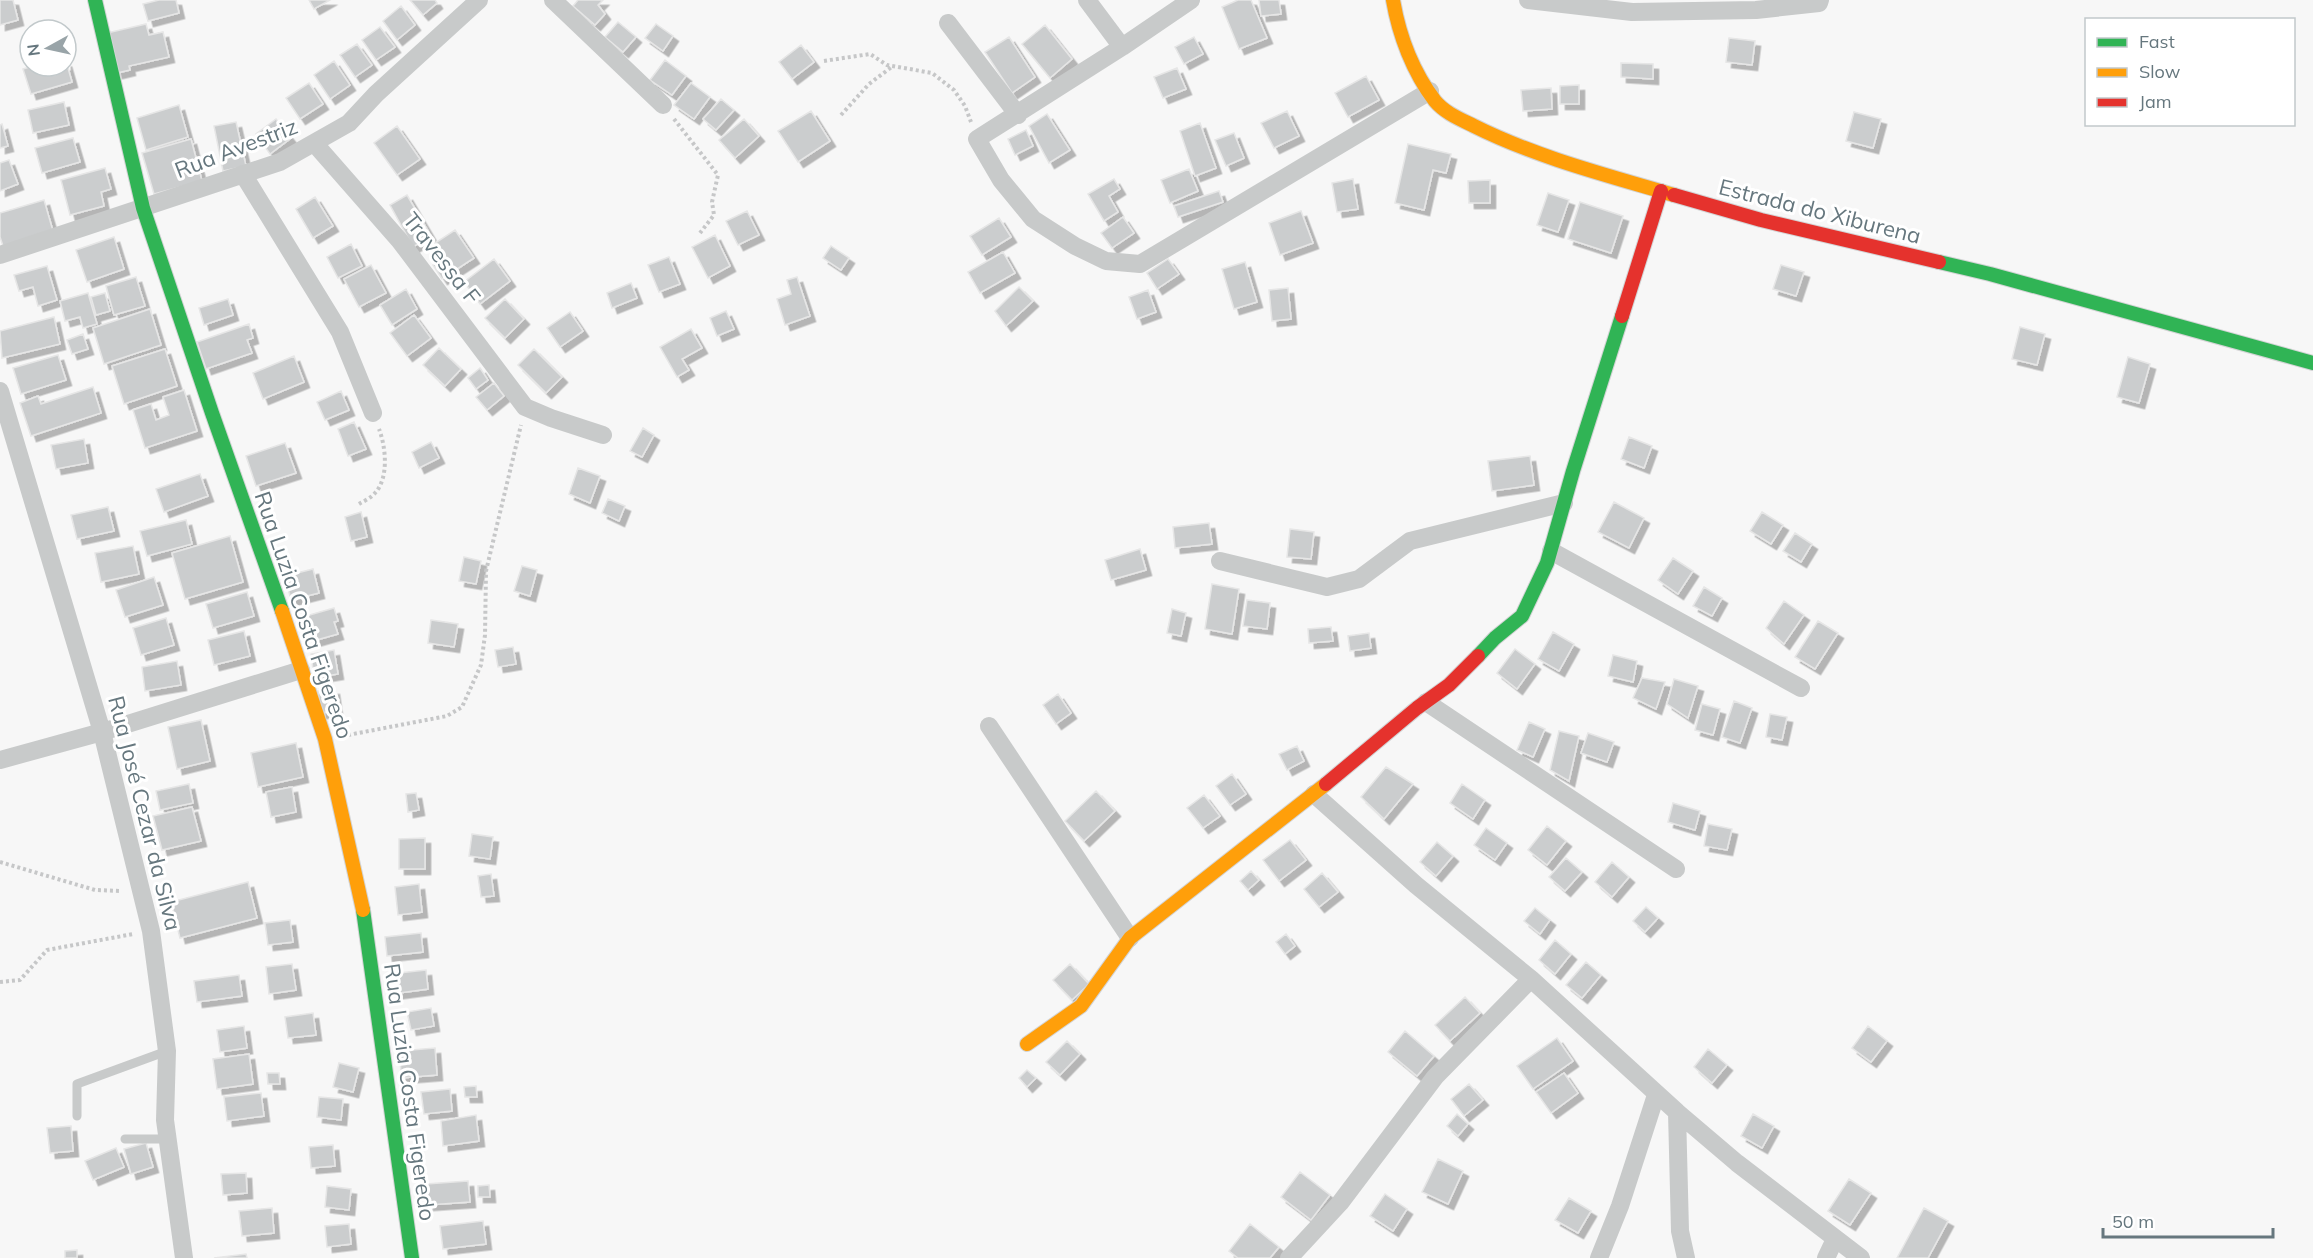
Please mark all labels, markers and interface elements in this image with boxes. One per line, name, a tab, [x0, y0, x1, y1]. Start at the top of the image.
north arrow	[18, 18, 78, 78]
legend	[2085, 18, 2295, 126]
text: Fast	[2139, 30, 2175, 53]
text: N	[22, 43, 44, 57]
text: Slow	[2139, 60, 2181, 83]
text: Jam	[2139, 90, 2172, 113]
street label: Rua Avestriz	[171, 112, 301, 184]
street label: Estrada do Xiburena	[1716, 172, 1924, 250]
street label: Travessa F	[397, 206, 487, 310]
street label: Rua Luzia Costa Figeredo	[248, 488, 360, 742]
street label: Rua José Cezar da Silva	[102, 693, 188, 933]
street label: Rua Luzia Costa Figeredo	[378, 962, 442, 1222]
scale bar	[2103, 1201, 2272, 1239]
text: 50 m	[2112, 1210, 2154, 1233]

